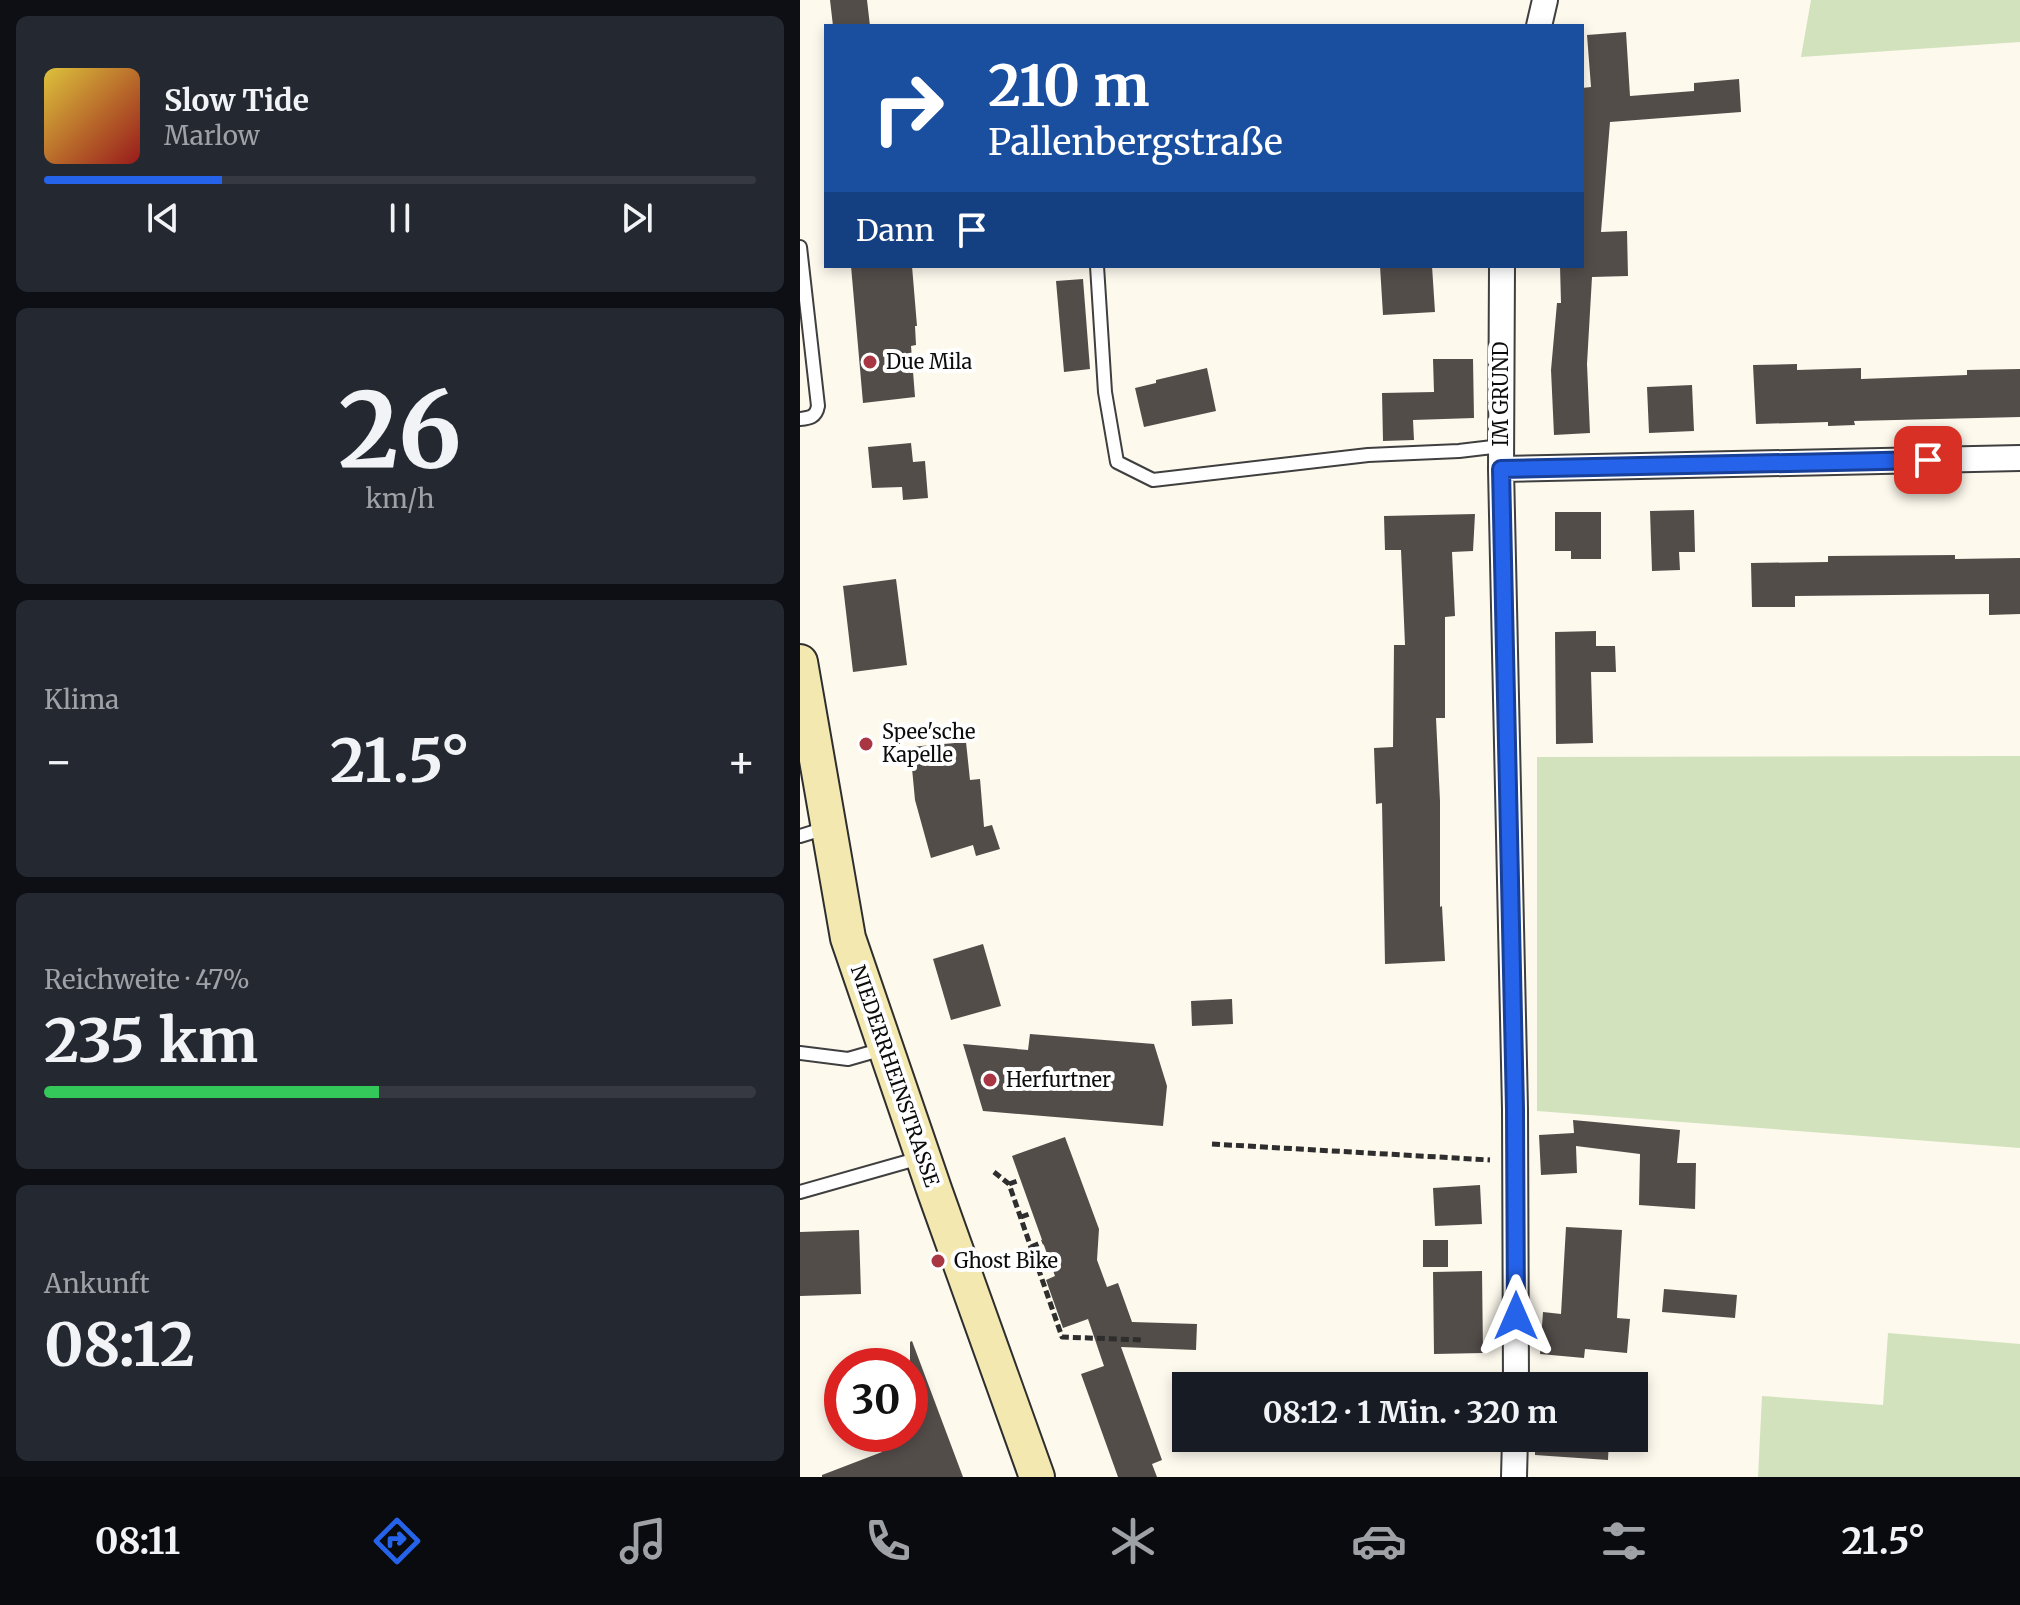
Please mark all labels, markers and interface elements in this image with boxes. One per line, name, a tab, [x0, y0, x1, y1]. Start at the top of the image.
text: 210 m	[988, 51, 1150, 121]
icon: right	[856, 56, 960, 160]
text: Slow Tide	[164, 81, 309, 119]
text: Marlow	[164, 119, 260, 152]
text: Pallenbergstraße	[988, 120, 1283, 165]
icon: previous	[141, 196, 185, 240]
icon: pause	[378, 196, 422, 240]
icon: next	[615, 196, 659, 240]
icon: arrive	[950, 208, 994, 252]
text: Dann	[856, 211, 934, 249]
street label: IM GRUND	[1488, 341, 1513, 447]
place label: Due Mila	[886, 349, 972, 374]
marker: Due Mila	[861, 353, 879, 371]
text: 26	[338, 365, 462, 495]
pin	[1894, 426, 1962, 494]
icon: arrive	[1906, 438, 1950, 482]
text: km/h	[366, 482, 434, 515]
text: Klima	[44, 683, 119, 716]
place label: Spee'sche Kapelle	[882, 719, 975, 767]
text: 21.5°	[330, 723, 470, 798]
text: −	[44, 734, 73, 789]
text: +	[727, 734, 756, 789]
marker: Spee'sche Kapelle	[857, 735, 875, 753]
street label: NIEDERRHEINSTRASSE	[846, 962, 945, 1190]
text: Reichweite · 47%	[44, 963, 250, 996]
text: 235 km	[44, 1003, 258, 1078]
place label: Herfurtner	[1006, 1067, 1111, 1092]
marker: Herfurtner	[981, 1071, 999, 1089]
place label: Ghost Bike	[954, 1248, 1058, 1273]
marker: Ghost Bike	[929, 1252, 947, 1270]
text: Ankunft	[44, 1267, 150, 1300]
position arrow	[1474, 1274, 1558, 1358]
text: 08:12	[44, 1307, 195, 1382]
speed limit sign: 30	[824, 1348, 928, 1452]
text: 08:12 · 1 Min. · 320 m	[1263, 1393, 1557, 1431]
icon: directions	[369, 1513, 425, 1569]
icon: music	[615, 1513, 671, 1569]
icon: phone	[860, 1513, 916, 1569]
icon: climate	[1105, 1513, 1161, 1569]
icon: car	[1351, 1513, 1407, 1569]
icon: filters	[1596, 1513, 1652, 1569]
text: 08:11	[95, 1519, 180, 1564]
text: 21.5°	[1841, 1519, 1925, 1564]

